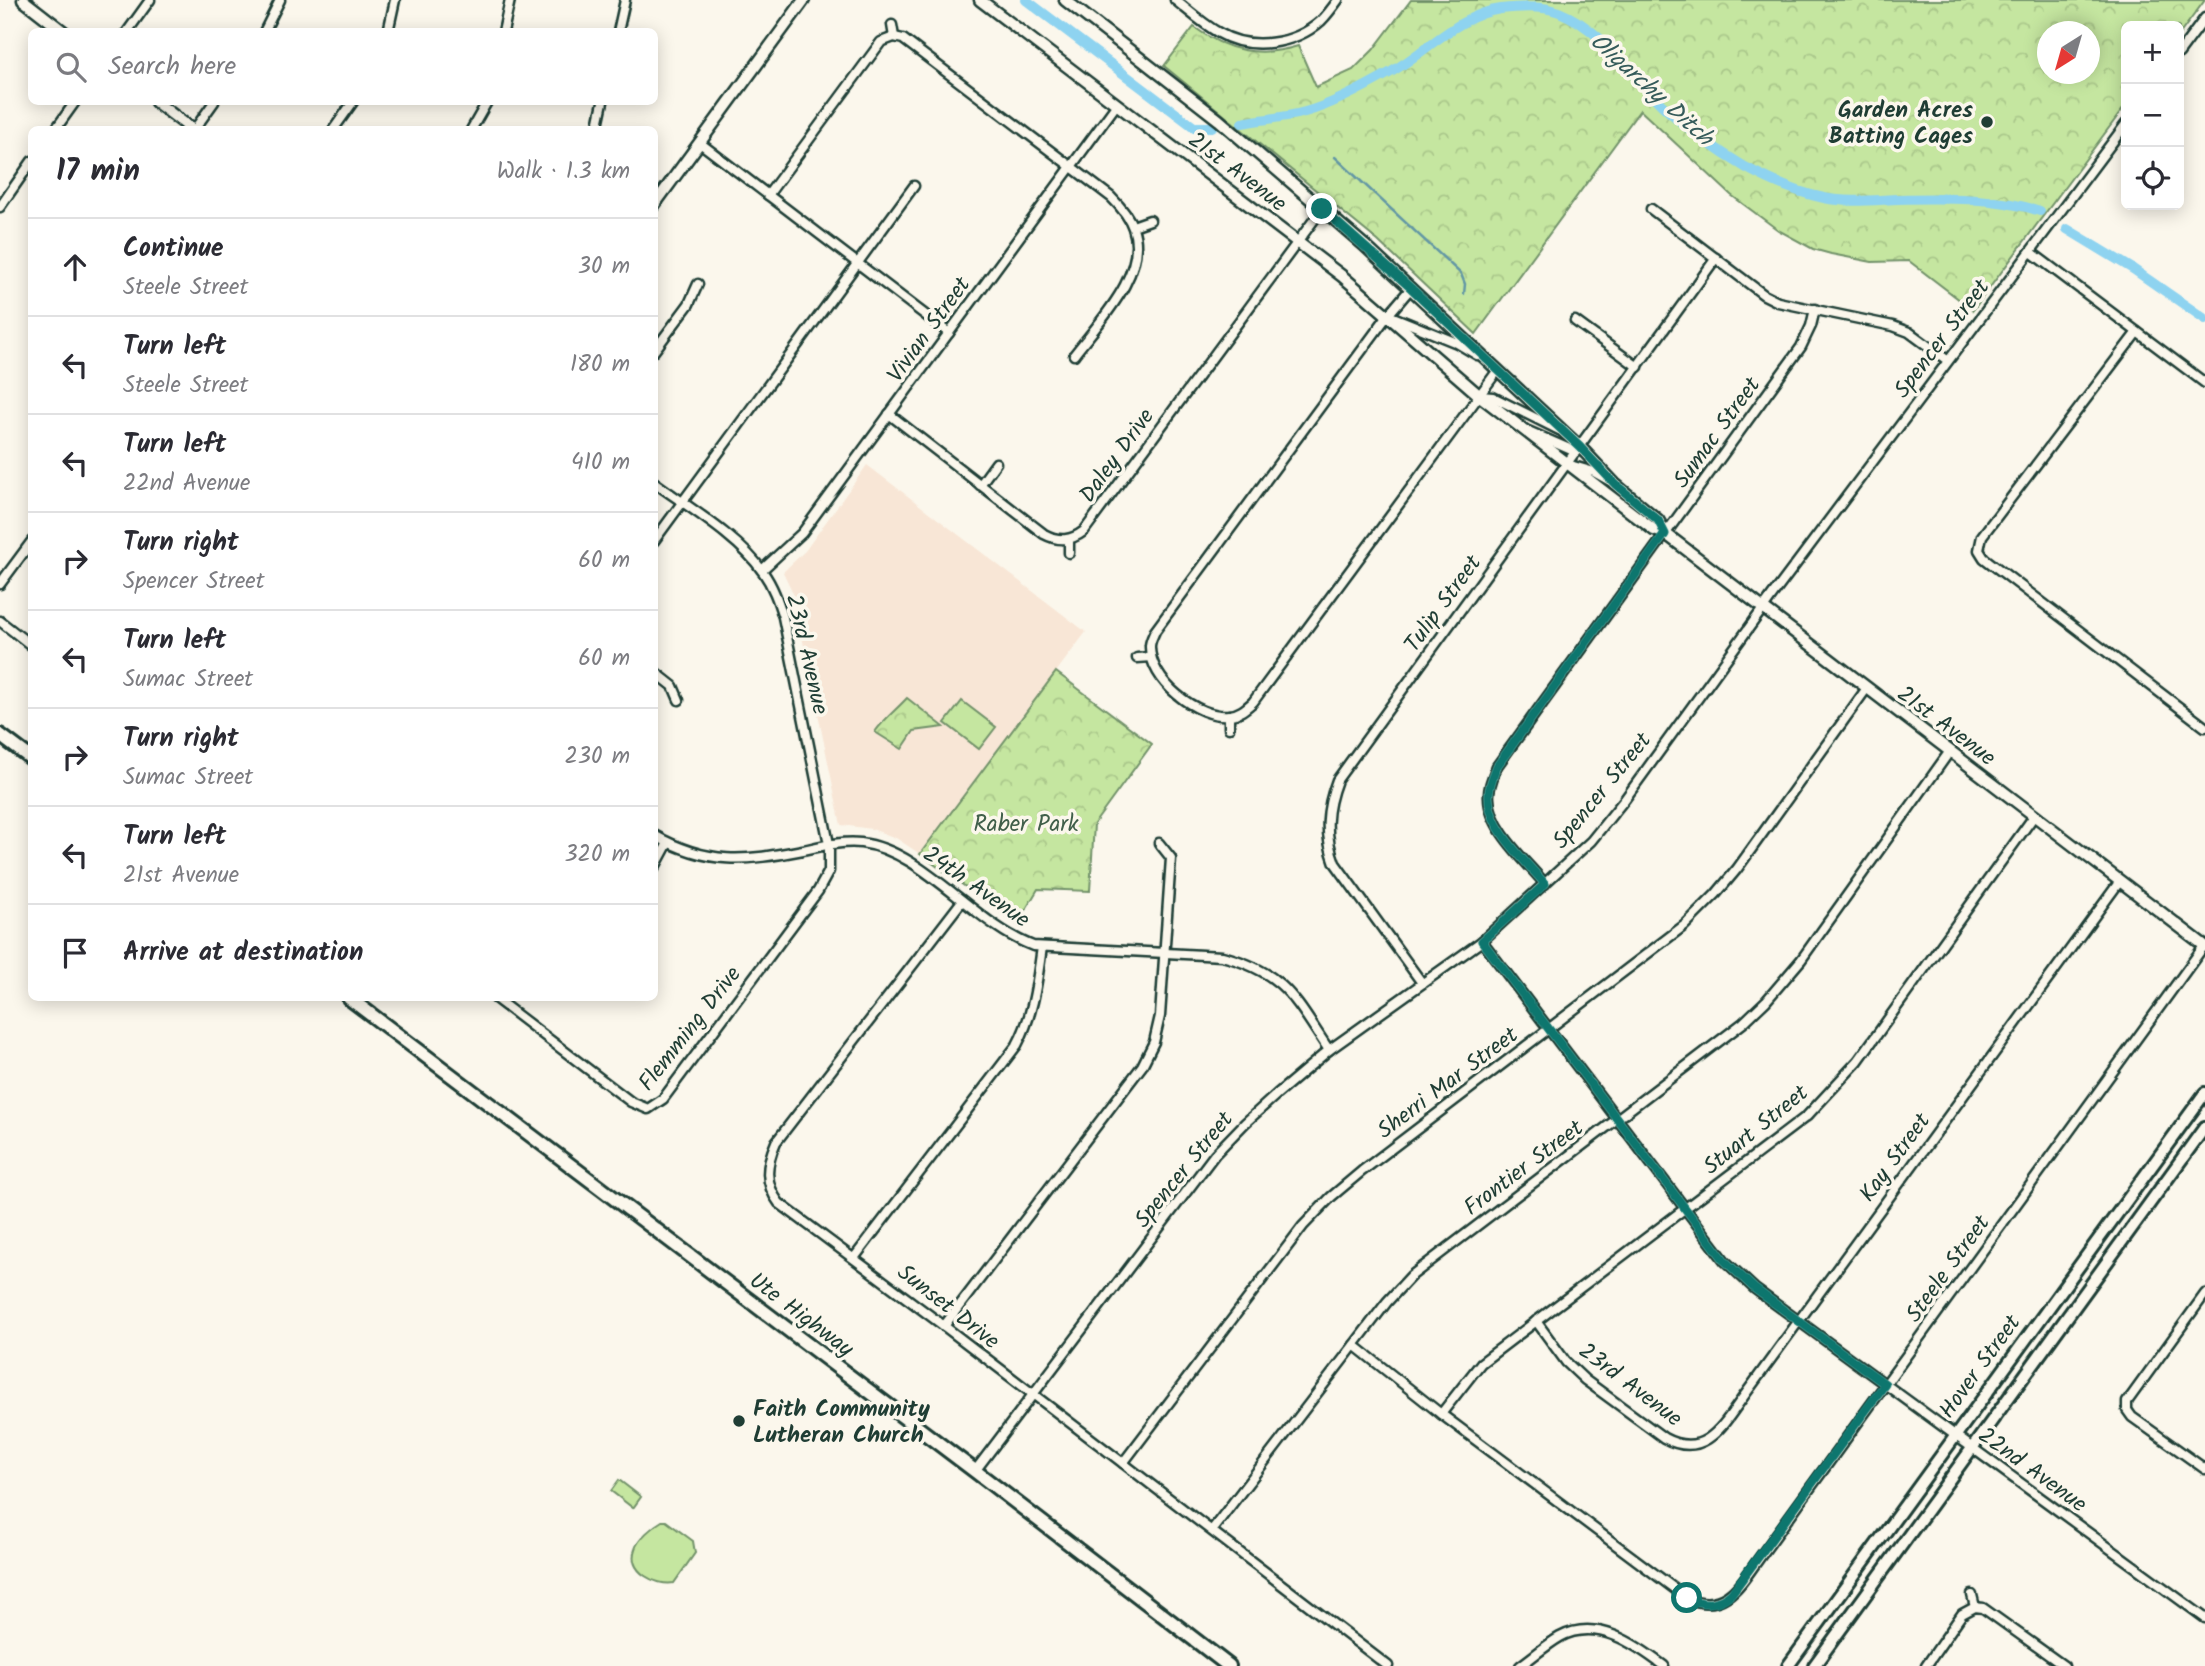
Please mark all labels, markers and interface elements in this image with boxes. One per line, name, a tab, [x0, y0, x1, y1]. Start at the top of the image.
north arrow	[2037, 21, 2100, 84]
map controls	[2121, 21, 2184, 210]
button: +	[2121, 21, 2184, 84]
water label: Oligarchy Ditch	[1580, 24, 1723, 158]
search box	[28, 28, 658, 105]
text: Search here	[108, 46, 236, 88]
icon: search	[52, 48, 90, 86]
button: −	[2121, 84, 2184, 147]
place label: Garden Acres Batting Cages	[1829, 93, 1973, 155]
marker: Garden Acres Batting Cages	[1979, 114, 1995, 130]
street label: 21st Avenue	[1180, 123, 1294, 222]
button: locate	[2121, 147, 2184, 210]
text: 17 min	[56, 148, 140, 196]
text: Walk · 1.3 km	[497, 154, 630, 190]
route end	[1306, 193, 1337, 224]
text: Continue	[123, 228, 224, 270]
icon: ahead	[56, 248, 94, 286]
text: 30 m	[578, 249, 630, 285]
street label: Vivian Street	[879, 269, 981, 391]
text: Steele Street	[123, 270, 248, 306]
street label: Spencer Street	[1886, 271, 2000, 407]
text: Turn left	[123, 326, 226, 368]
icon: left	[56, 346, 94, 384]
text: 180 m	[570, 347, 630, 383]
text: Steele Street	[123, 368, 248, 404]
street label: Sumac Street	[1665, 369, 1771, 496]
street label: Daley Drive	[1071, 401, 1164, 511]
text: Turn left	[123, 424, 226, 466]
icon: left	[56, 444, 94, 482]
text: 410 m	[571, 445, 630, 481]
text: 22nd Avenue	[123, 466, 250, 502]
text: Turn right	[123, 522, 239, 564]
icon: right	[56, 542, 94, 580]
text: 60 m	[578, 543, 630, 579]
street label: Tulip Street	[1396, 547, 1492, 660]
text: Spencer Street	[123, 564, 265, 600]
street label: 23rd Avenue	[775, 591, 837, 718]
text: Turn left	[123, 620, 226, 662]
icon: left	[56, 640, 94, 678]
text: 60 m	[578, 641, 630, 677]
text: Sumac Street	[123, 662, 253, 698]
street label: 21st Avenue	[1889, 677, 2003, 776]
text: Turn right	[123, 718, 239, 760]
street label: Spencer Street	[1544, 724, 1662, 858]
icon: right	[56, 738, 94, 776]
text: 230 m	[564, 739, 630, 775]
text: Sumac Street	[123, 760, 253, 796]
park label: Raber Park	[973, 807, 1079, 843]
text: Turn left	[123, 816, 226, 858]
icon: left	[56, 836, 94, 874]
text: 320 m	[564, 837, 630, 873]
street label: 24th Avenue	[915, 837, 1037, 938]
text: 21st Avenue	[123, 858, 239, 894]
text: Arrive at destination	[123, 932, 363, 974]
icon: arrive	[56, 934, 94, 972]
street label: Flemming Drive	[630, 959, 751, 1100]
street label: Sherri Mar Street	[1370, 1018, 1527, 1149]
street label: Stuart Street	[1696, 1076, 1818, 1185]
street label: Spencer Street	[1126, 1103, 1244, 1237]
street label: Kay Street	[1851, 1105, 1941, 1210]
street label: Frontier Street	[1457, 1111, 1593, 1226]
street label: Steele Street	[1897, 1207, 2001, 1330]
street label: Sunset Drive	[889, 1256, 1007, 1359]
street label: Ute Highway	[741, 1264, 861, 1367]
street label: Hover Street	[1930, 1307, 2031, 1427]
street label: 23rd Avenue	[1570, 1334, 1690, 1437]
place label: Faith Community Lutheran Church	[753, 1392, 930, 1454]
marker: Faith Community Lutheran Church	[731, 1413, 747, 1429]
street label: 22nd Avenue	[1970, 1419, 2094, 1523]
route start	[1671, 1582, 1702, 1613]

